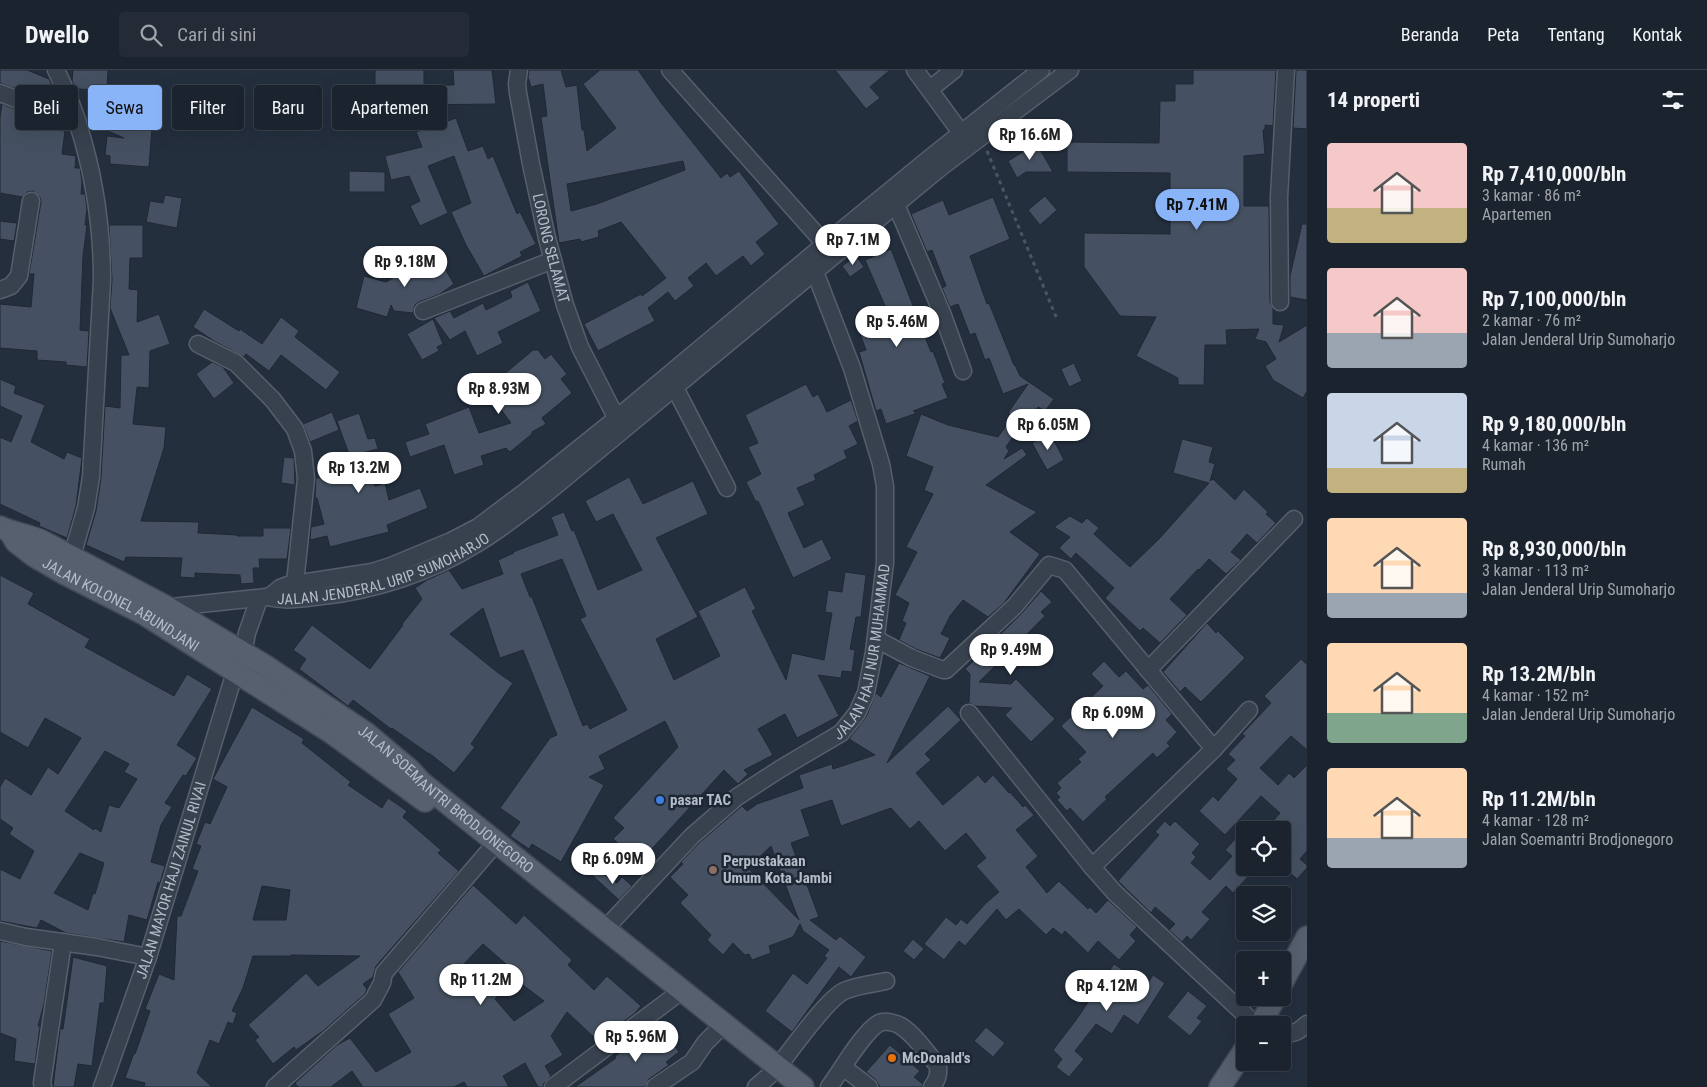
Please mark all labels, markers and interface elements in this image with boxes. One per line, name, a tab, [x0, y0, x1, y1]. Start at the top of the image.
search box	[119, 12, 469, 57]
text: Dwello	[25, 21, 89, 49]
icon: search	[137, 21, 165, 49]
text: Cari di sini	[177, 23, 256, 46]
text: Beranda	[1401, 24, 1459, 45]
text: Peta	[1487, 24, 1519, 45]
text: Tentang	[1547, 24, 1605, 45]
text: Kontak	[1633, 24, 1682, 45]
chip: Beli	[15, 85, 78, 130]
chip: Sewa	[88, 85, 162, 130]
chip: Filter	[172, 85, 244, 130]
chip: Baru	[254, 85, 322, 130]
chip: Apartemen	[332, 85, 447, 130]
icon: filters	[1659, 86, 1687, 114]
text: 14 properti	[1327, 88, 1420, 112]
pin: Rp 16.6M	[978, 118, 1082, 161]
text: Rp 16.6M	[999, 125, 1061, 144]
text: Rp 7,410,000/bln	[1482, 162, 1626, 186]
icon: home	[1367, 163, 1427, 223]
text: 3 kamar · 86 m²	[1482, 186, 1581, 205]
pin: Rp 7.41M	[1145, 189, 1249, 231]
street label: LORONG SELAMAT	[529, 192, 573, 305]
text: Rp 7.41M	[1166, 195, 1228, 214]
text: Apartemen	[1482, 205, 1552, 224]
pin: Rp 7.1M	[807, 224, 899, 266]
text: Rp 7.1M	[826, 230, 880, 249]
pin: Rp 9.18M	[353, 246, 457, 288]
text: Rp 9.18M	[374, 252, 436, 271]
text: Rp 7,100,000/bln	[1482, 287, 1626, 311]
icon: home	[1367, 288, 1427, 348]
pin: Rp 5.46M	[845, 306, 949, 348]
text: 2 kamar · 76 m²	[1482, 311, 1581, 330]
text: Rp 5.46M	[866, 312, 928, 331]
text: Jalan Jenderal Urip Sumoharjo	[1482, 330, 1675, 349]
pin: Rp 8.93M	[447, 372, 551, 415]
text: Rp 8.93M	[468, 379, 530, 398]
pin: Rp 6.05M	[996, 408, 1100, 451]
text: Rp 9,180,000/bln	[1482, 412, 1626, 436]
icon: home	[1367, 413, 1427, 473]
text: Rp 6.05M	[1017, 415, 1079, 434]
text: 4 kamar · 136 m²	[1482, 436, 1589, 455]
pin: Rp 13.2M	[307, 452, 411, 494]
text: Rumah	[1482, 455, 1526, 474]
text: Rp 13.2M	[328, 458, 390, 477]
street label: JALAN JENDERAL URIP SUMOHARJO	[277, 529, 493, 608]
text: Rp 8,930,000/bln	[1482, 537, 1626, 561]
icon: home	[1367, 538, 1427, 598]
street label: JALAN KOLONEL ABUNDJANI	[39, 554, 202, 655]
text: 3 kamar · 113 m²	[1482, 561, 1589, 580]
street label: JALAN HAJI NUR MUHAMMAD	[831, 563, 894, 744]
text: Jalan Jenderal Urip Sumoharjo	[1482, 580, 1675, 599]
pin: Rp 9.49M	[959, 634, 1063, 676]
text: Rp 9.49M	[980, 640, 1042, 659]
text: Rp 13.2M/bln	[1482, 662, 1596, 686]
icon: home	[1367, 663, 1427, 723]
text: 4 kamar · 152 m²	[1482, 686, 1589, 705]
pin: Rp 6.09M	[1061, 696, 1165, 739]
text: Rp 6.09M	[1082, 703, 1144, 722]
text: Jalan Jenderal Urip Sumoharjo	[1482, 705, 1675, 724]
street label: JALAN SOEMANTRI BRODJONEGORO	[355, 721, 537, 877]
street label: JALAN MAYOR HAJI ZAINUL RIVAI	[132, 780, 210, 981]
text: Rp 11.2M/bln	[1482, 787, 1596, 811]
icon: home	[1367, 788, 1427, 848]
place label: pasar TAC	[670, 791, 731, 809]
marker: pasar TAC	[654, 794, 666, 806]
text: 4 kamar · 128 m²	[1482, 811, 1589, 830]
map controls	[1236, 821, 1291, 1071]
button: locate	[1236, 821, 1291, 876]
text: Jalan Soemantri Brodjonegoro	[1482, 830, 1673, 849]
pin: Rp 6.09M	[561, 842, 665, 885]
text: Rp 6.09M	[582, 849, 644, 868]
place label: Perpustakaan Umum Kota Jambi	[723, 852, 832, 887]
marker: Perpustakaan Umum Kota Jambi	[707, 864, 719, 876]
button: layers	[1236, 886, 1291, 941]
button: +	[1236, 951, 1291, 1006]
pin: Rp 11.2M	[429, 964, 533, 1006]
text: Rp 11.2M	[450, 970, 512, 989]
pin: Rp 4.12M	[1055, 970, 1159, 1012]
text: Rp 4.12M	[1076, 976, 1138, 995]
button: −	[1236, 1016, 1291, 1071]
pin: Rp 5.96M	[584, 1020, 688, 1063]
text: Rp 5.96M	[605, 1027, 667, 1046]
place label: McDonald's	[902, 1049, 971, 1067]
marker: McDonald's	[886, 1052, 898, 1064]

